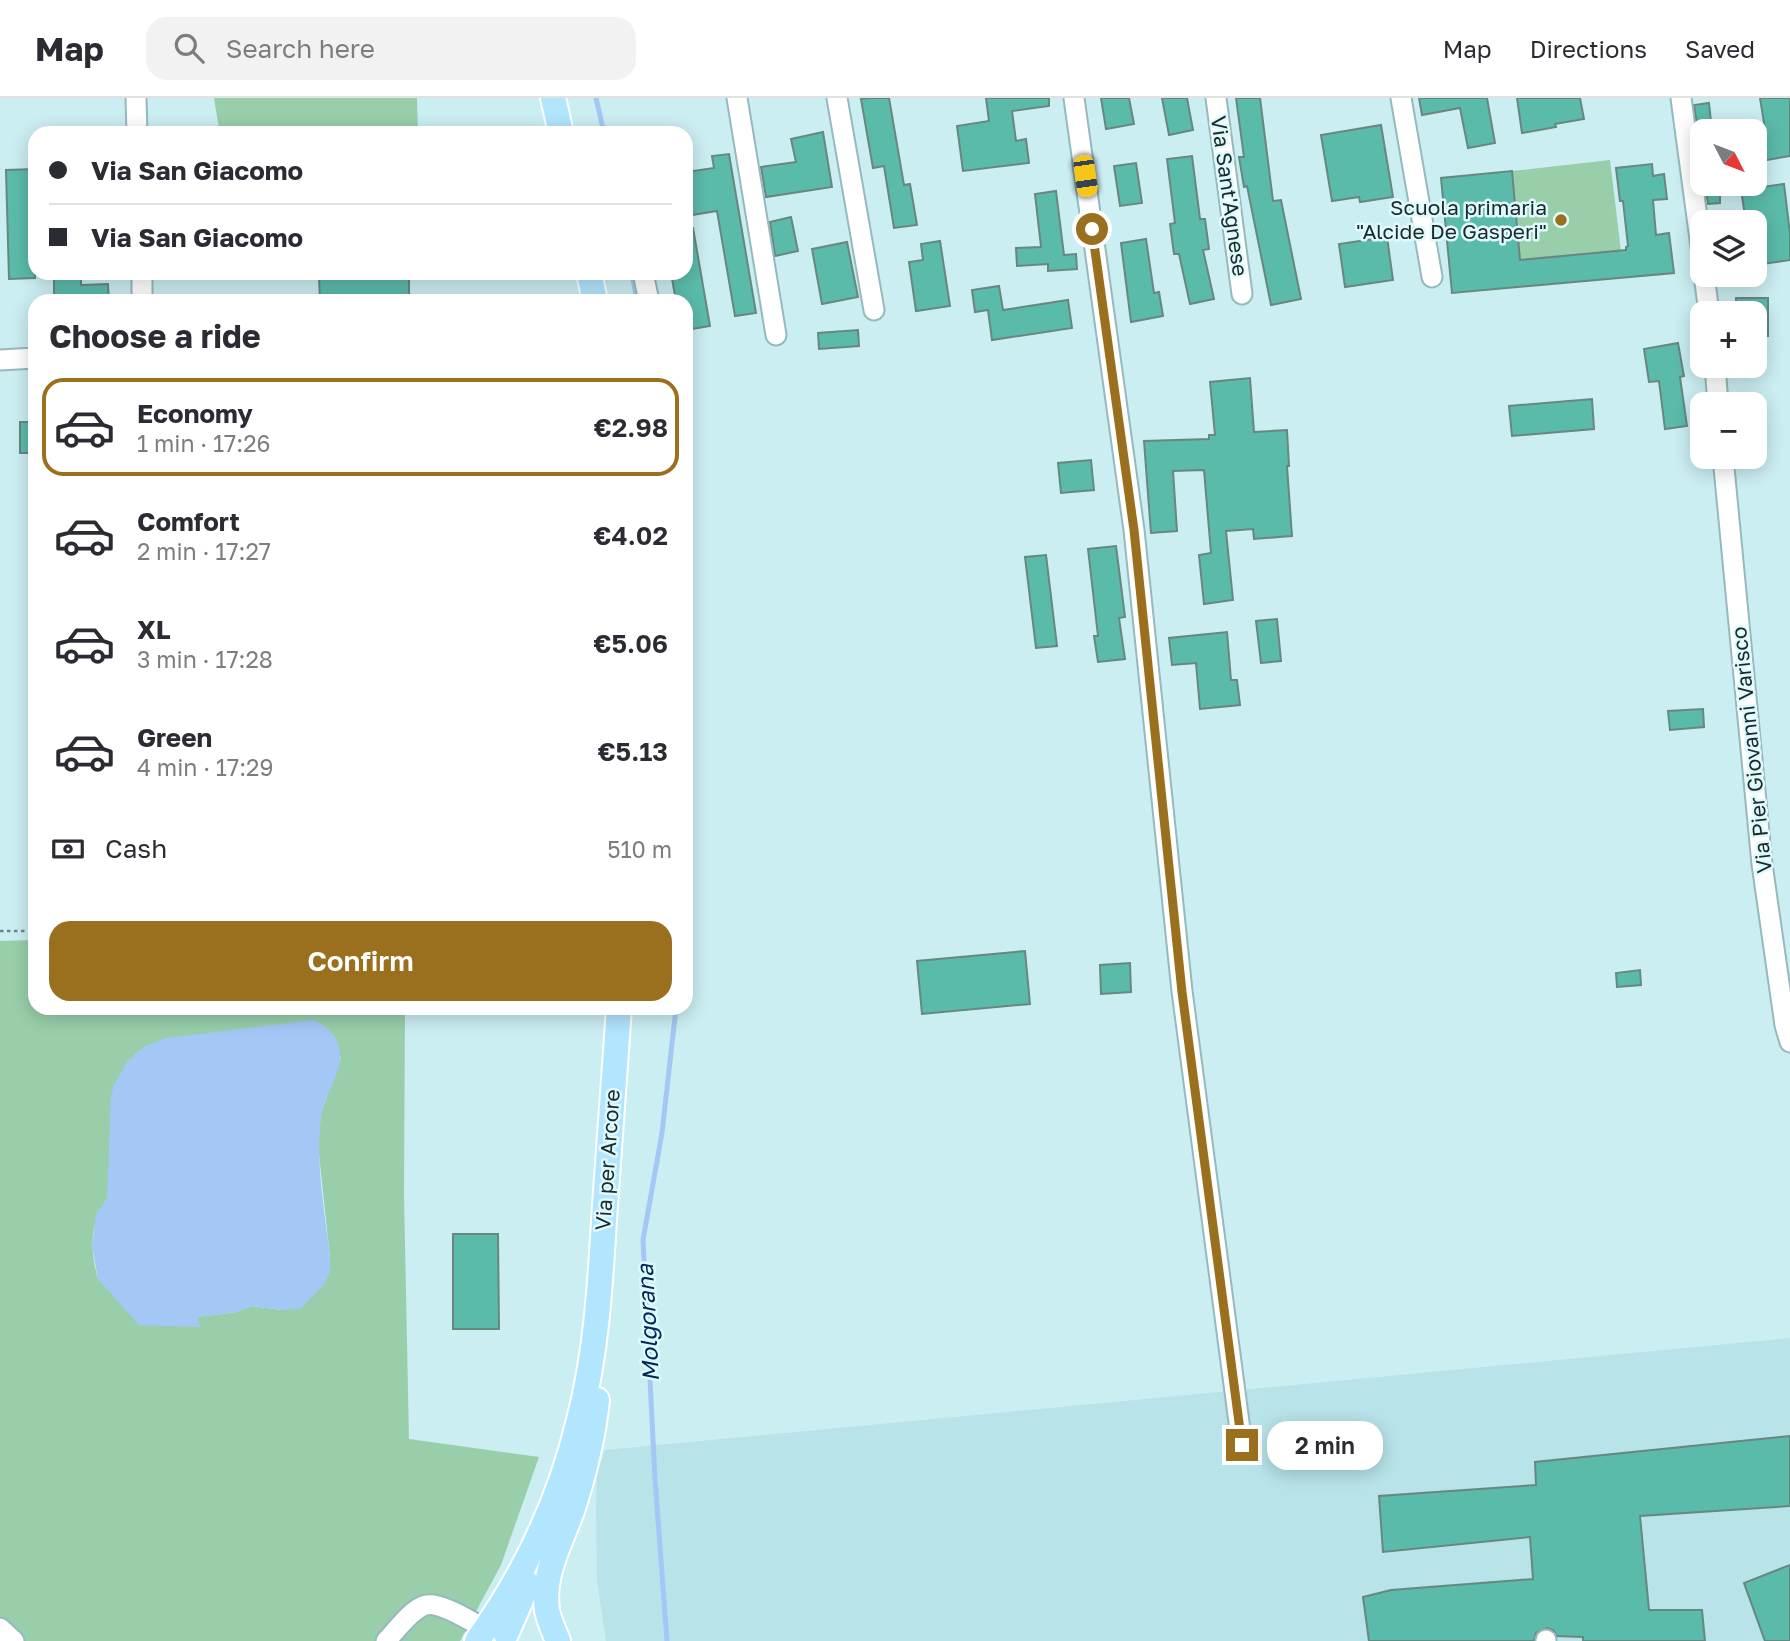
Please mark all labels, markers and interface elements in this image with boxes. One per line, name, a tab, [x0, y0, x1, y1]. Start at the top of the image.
search box	[146, 17, 636, 80]
text: Map	[35, 29, 104, 68]
icon: search	[170, 29, 208, 67]
text: Search here	[226, 33, 375, 64]
text: Map	[1443, 34, 1492, 63]
text: Directions	[1530, 34, 1647, 63]
text: Saved	[1685, 34, 1755, 63]
street label: Via Sant'Agnese	[1206, 114, 1254, 278]
north arrow	[1690, 119, 1768, 196]
map controls	[1690, 119, 1767, 469]
car	[1072, 154, 1099, 198]
text: Via San Giacomo	[91, 155, 303, 186]
place label: Scuola primaria "Alcide De Gasperi"	[1356, 194, 1547, 244]
button: layers	[1690, 210, 1767, 287]
marker: Scuola primaria "Alcide De Gasperi"	[1553, 212, 1569, 228]
route start	[1076, 213, 1108, 245]
text: Via San Giacomo	[91, 222, 303, 253]
button: +	[1690, 301, 1767, 378]
text: Choose a ride	[49, 317, 261, 355]
button: −	[1690, 392, 1767, 469]
icon: car	[53, 396, 116, 459]
text: Economy	[137, 398, 253, 429]
text: €2.98	[594, 412, 668, 443]
text: 1 min · 17:26	[137, 429, 270, 457]
icon: car	[53, 504, 116, 567]
text: Comfort	[137, 506, 240, 537]
text: €4.02	[594, 520, 668, 551]
text: 2 min · 17:27	[137, 537, 271, 565]
icon: car	[53, 612, 116, 675]
text: XL	[137, 614, 171, 645]
street label: Via Pier Giovanni Varisco	[1725, 626, 1777, 875]
text: €5.06	[594, 628, 668, 659]
text: 3 min · 17:28	[137, 645, 273, 673]
icon: car	[53, 720, 116, 783]
text: Green	[137, 722, 212, 753]
text: €5.13	[598, 736, 668, 767]
text: 4 min · 17:29	[137, 753, 273, 781]
icon: cash	[49, 830, 87, 868]
text: Cash	[105, 833, 167, 864]
text: 510 m	[607, 835, 672, 863]
button: Confirm	[49, 921, 672, 1001]
street label: Via per Arcore	[589, 1088, 625, 1231]
water label: Molgorana	[630, 1263, 664, 1382]
callout: 2 min	[1266, 1420, 1382, 1470]
route end	[1226, 1429, 1258, 1461]
text: 2 min	[1295, 1431, 1355, 1459]

